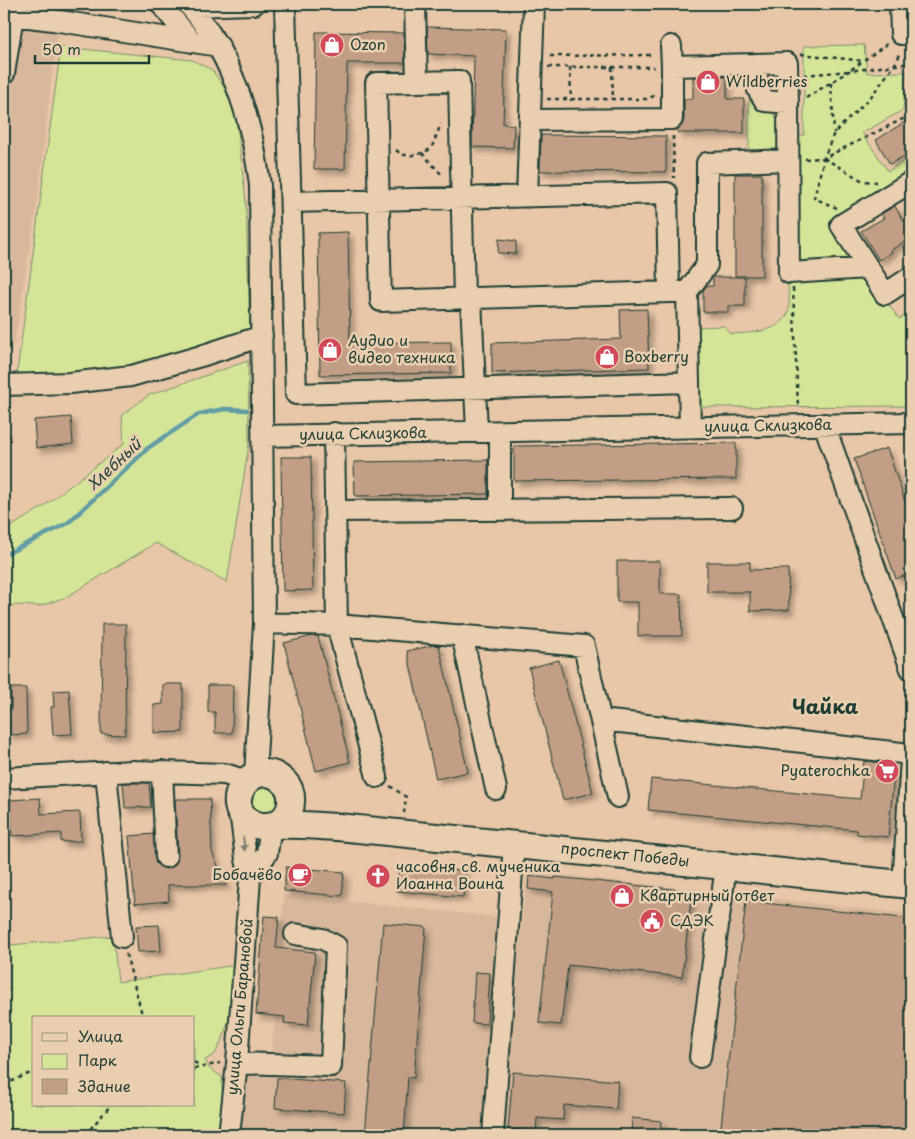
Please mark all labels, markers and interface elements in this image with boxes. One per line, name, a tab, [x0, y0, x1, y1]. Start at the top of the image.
scale bar	[35, 32, 149, 64]
shop icon: Ozon	[319, 32, 345, 58]
place label: Ozon	[350, 32, 386, 55]
text: 50 m	[42, 37, 81, 60]
shop icon: Wildberries	[695, 69, 721, 95]
place label: Wildberries	[726, 69, 808, 92]
place label: Аудио и видео техника	[348, 328, 456, 368]
shop icon: Аудио и видео техника	[317, 337, 343, 363]
shop icon: Boxberry	[594, 344, 620, 370]
place label: Boxberry	[624, 344, 689, 367]
street label: улица Склизкова	[704, 412, 833, 437]
street label: улица Склизкова	[299, 420, 428, 445]
water label: Хлебный	[81, 431, 147, 495]
district label: Чайка	[792, 691, 859, 721]
place label: Pyaterochka	[781, 758, 871, 781]
supermarket icon: Pyaterochka	[874, 758, 900, 784]
street label: проспект Победы	[560, 835, 691, 872]
one-way arrow	[240, 837, 248, 853]
place label: часовня св. мученика Иоанна Воина	[396, 854, 561, 894]
place label: Бобачёво	[212, 862, 282, 885]
cafe icon: Бобачёво	[287, 862, 313, 888]
church icon: часовня св. мученика Иоанна Воина	[365, 863, 391, 889]
shop icon: Квартирный ответ	[609, 883, 635, 909]
place label: Квартирный ответ	[640, 883, 775, 906]
public building icon: СДЭК	[639, 908, 665, 934]
place label: СДЭК	[670, 908, 714, 931]
street label: улица Ольги Барановой	[219, 918, 258, 1096]
legend	[32, 1016, 195, 1106]
text: Улица	[78, 1024, 123, 1047]
text: Парк	[78, 1048, 117, 1071]
text: Здание	[78, 1074, 131, 1097]

